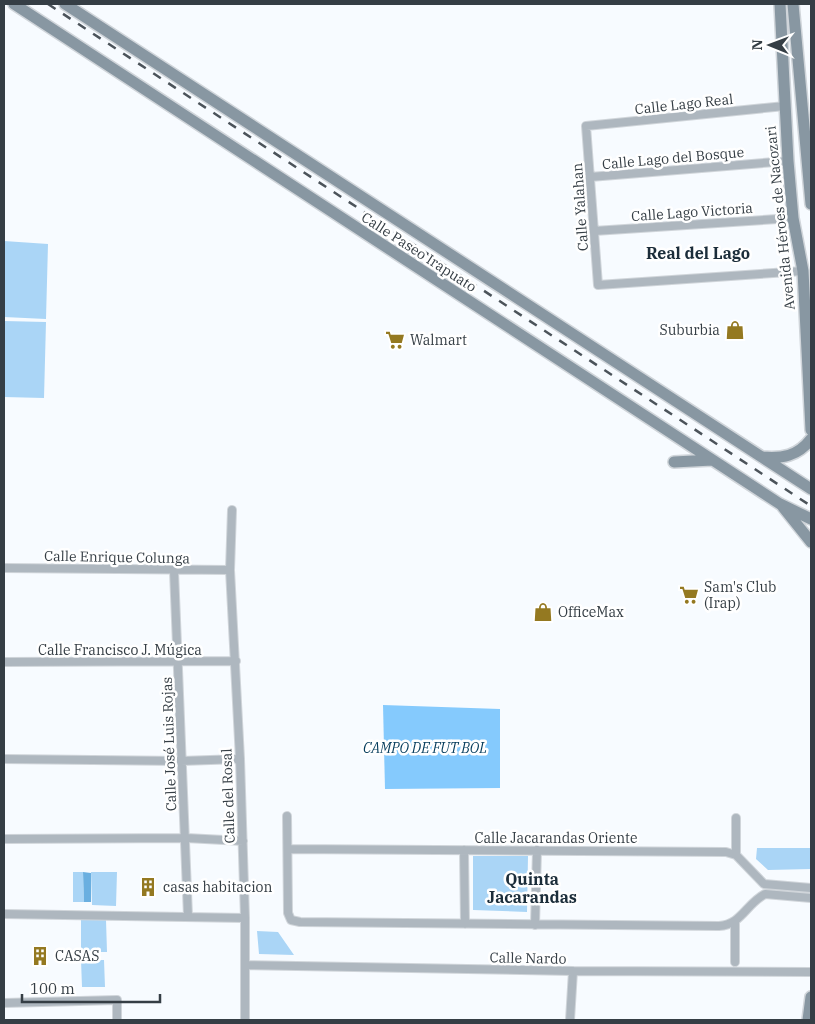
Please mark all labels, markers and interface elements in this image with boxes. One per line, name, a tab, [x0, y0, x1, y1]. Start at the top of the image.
north arrow	[745, 20, 795, 70]
text: N	[748, 39, 766, 50]
street label: Calle Lago Real	[634, 90, 734, 118]
street label: Avenida Héroes de Nacozari	[761, 125, 799, 311]
street label: Calle Lago del Bosque	[601, 143, 745, 173]
street label: Calle Yalahan	[568, 162, 592, 252]
street label: Calle Lago Victoria	[630, 199, 754, 225]
street label: Calle Paseo Irapuato	[358, 208, 480, 296]
district label: Real del Lago	[646, 243, 750, 263]
shop icon: Suburbia	[724, 319, 746, 341]
place label: Suburbia	[659, 321, 720, 339]
supermarket icon: Walmart	[384, 329, 406, 351]
place label: Walmart	[410, 331, 467, 349]
street label: Calle Enrique Colunga	[44, 547, 190, 567]
place label: Sam's Club (Irap)	[704, 578, 776, 612]
supermarket icon: Sam's Club (Irap)	[678, 584, 700, 606]
shop icon: OfficeMax	[532, 601, 554, 623]
place label: OfficeMax	[558, 603, 624, 621]
street label: Calle Francisco J. Múgica	[38, 641, 202, 659]
street label: Calle José Luis Rojas	[158, 676, 180, 812]
park label: CAMPO DE FUT BOL	[363, 739, 487, 757]
street label: Calle del Rosal	[217, 748, 239, 844]
street label: Calle Jacarandas Oriente	[474, 829, 638, 847]
district label: Quinta Jacarandas	[487, 869, 577, 907]
building icon: casas habitacion	[137, 876, 159, 898]
place label: casas habitacion	[163, 878, 273, 896]
building icon: CASAS	[29, 945, 51, 967]
place label: CASAS	[55, 947, 99, 965]
street label: Calle Nardo	[489, 948, 567, 968]
scale bar	[22, 972, 160, 1004]
text: 100 m	[30, 979, 75, 998]

